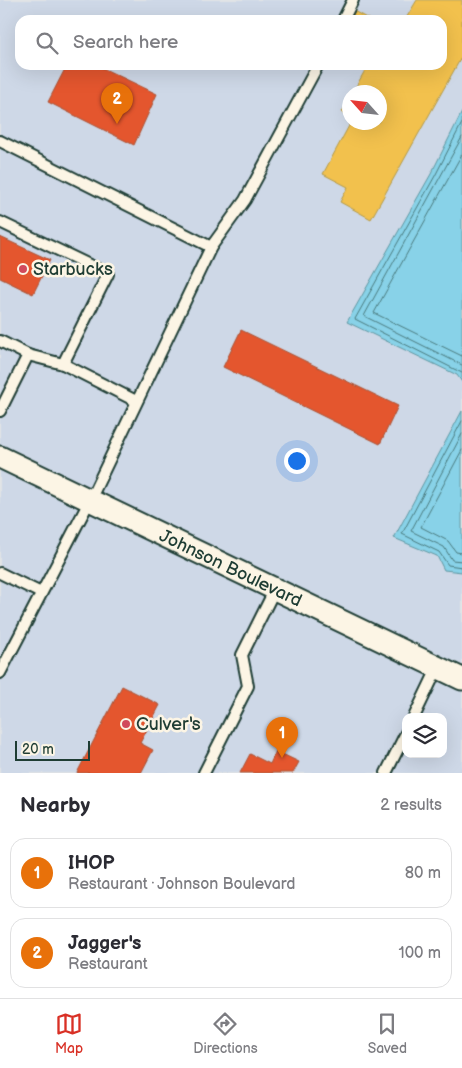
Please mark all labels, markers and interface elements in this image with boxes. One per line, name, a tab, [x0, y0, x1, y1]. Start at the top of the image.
search box	[15, 15, 447, 70]
icon: search	[33, 29, 61, 57]
text: Search here	[73, 31, 178, 54]
pin: 2	[101, 83, 133, 124]
north arrow	[342, 85, 387, 130]
place label: Starbucks	[33, 259, 113, 280]
marker: Starbucks	[17, 263, 29, 275]
your location	[284, 448, 310, 474]
street label: Johnson Boulevard	[156, 525, 305, 611]
map controls	[402, 713, 447, 758]
button: layers	[402, 713, 447, 758]
place label: Culver's	[136, 714, 201, 735]
pin: 1	[266, 717, 298, 758]
marker: Culver's	[120, 718, 132, 730]
scale bar	[15, 738, 90, 761]
text: 20 m	[22, 741, 54, 758]
text: Nearby	[20, 793, 90, 818]
text: 2 results	[380, 796, 442, 815]
text: IHOP	[68, 852, 114, 875]
text: 1	[34, 864, 40, 883]
text: 80 m	[405, 864, 441, 883]
text: Restaurant · Johnson Boulevard	[68, 875, 295, 894]
text: Jagger's	[68, 932, 141, 955]
text: 2	[32, 944, 42, 963]
text: 100 m	[398, 944, 441, 963]
text: Restaurant	[68, 955, 148, 974]
tab: Map	[55, 1010, 83, 1057]
tab: Directions	[193, 1010, 258, 1057]
tab: Saved	[368, 1010, 407, 1057]

